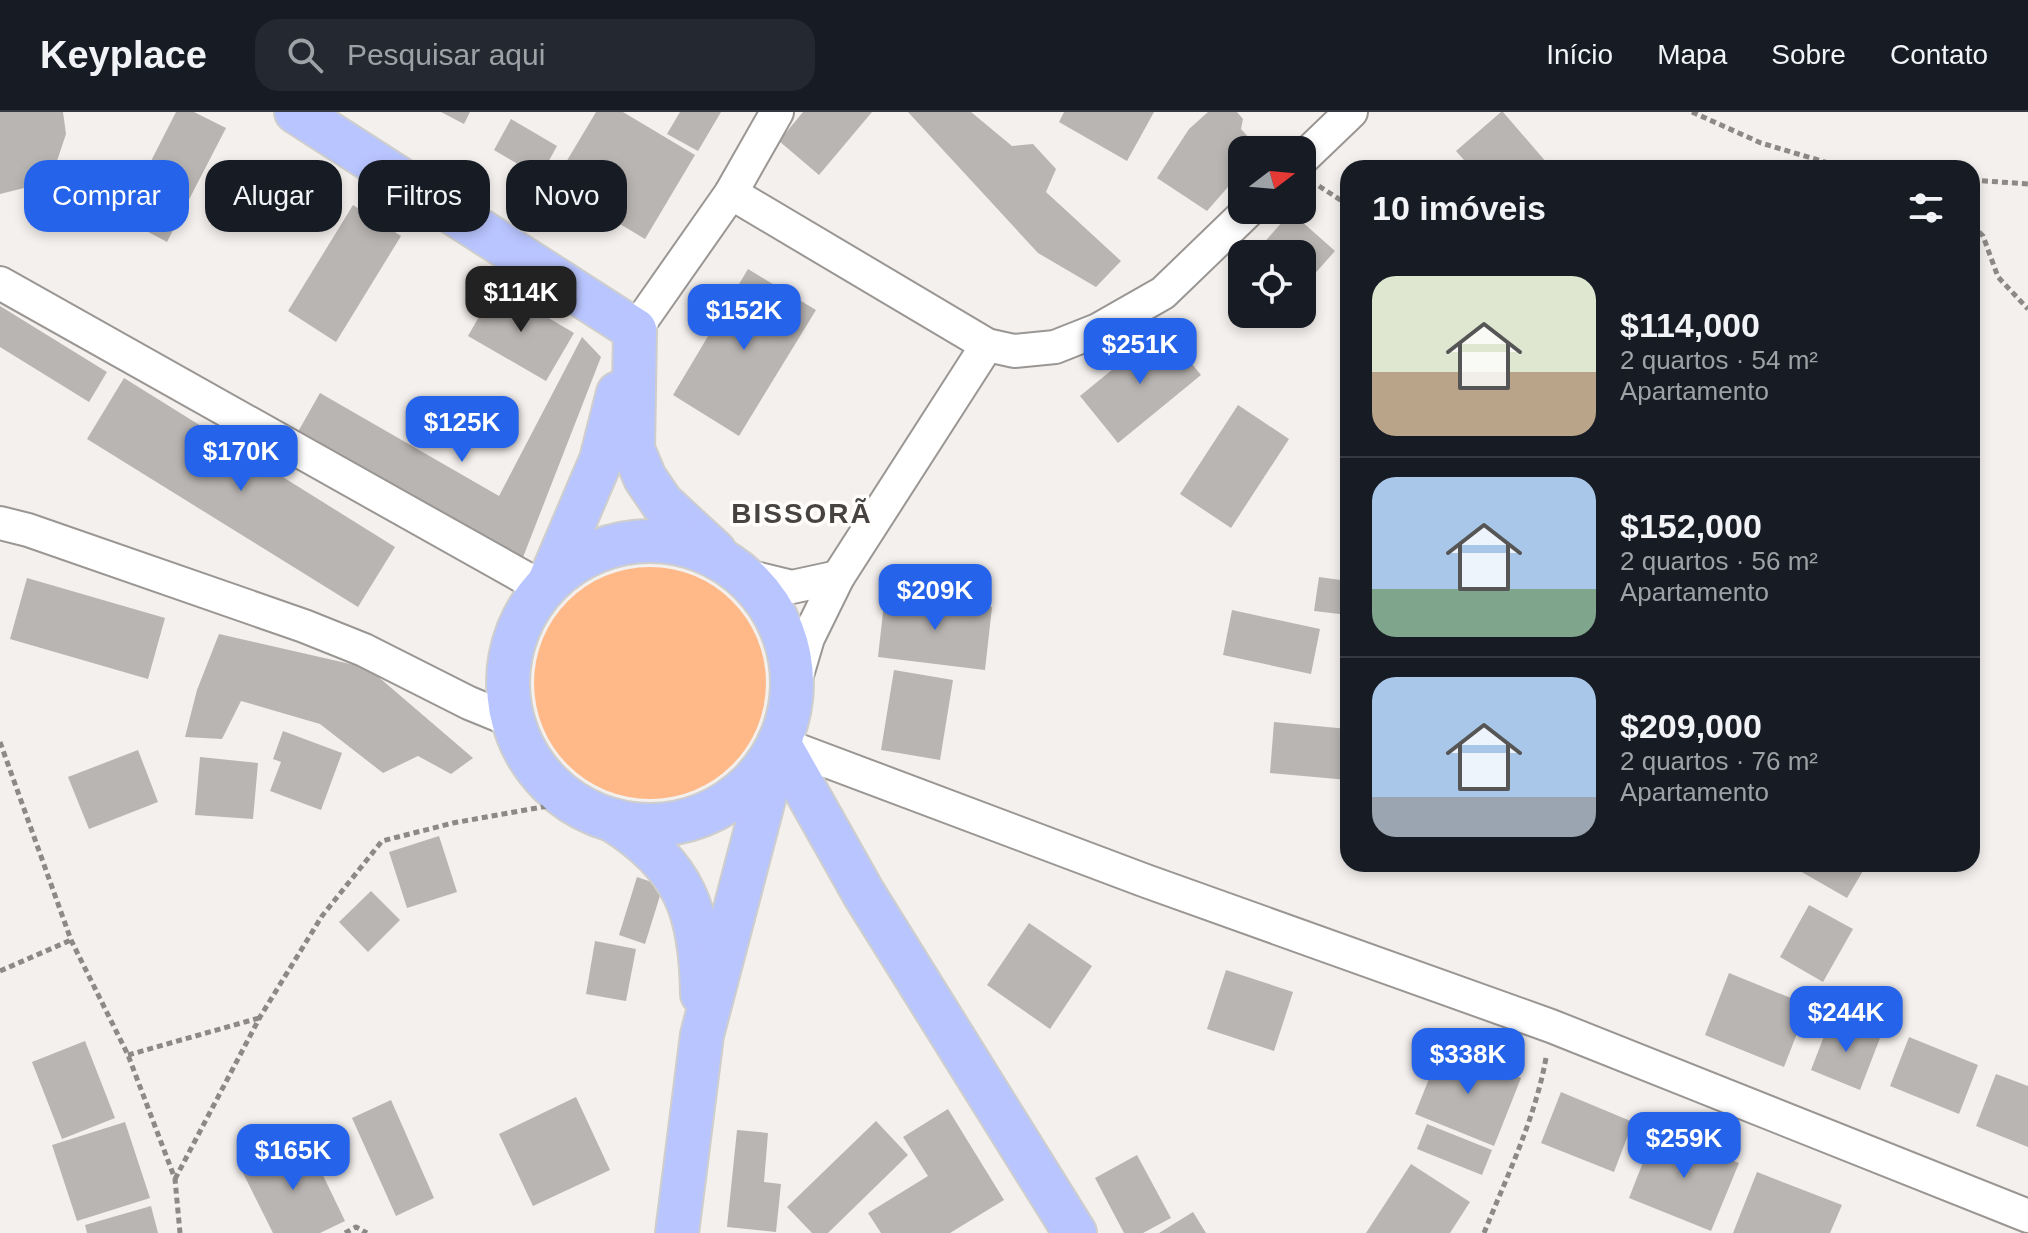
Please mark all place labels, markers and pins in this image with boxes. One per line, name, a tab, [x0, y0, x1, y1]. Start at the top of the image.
pin: $114K	[465, 266, 577, 334]
pin: $152K	[688, 284, 800, 352]
pin: $251K	[1084, 318, 1196, 386]
pin: $125K	[406, 396, 518, 464]
pin: $170K	[185, 425, 297, 493]
pin: $209K	[879, 564, 991, 632]
pin: $244K	[1790, 986, 1902, 1054]
pin: $338K	[1412, 1028, 1524, 1096]
pin: $259K	[1628, 1112, 1740, 1180]
pin: $165K	[237, 1124, 349, 1192]

